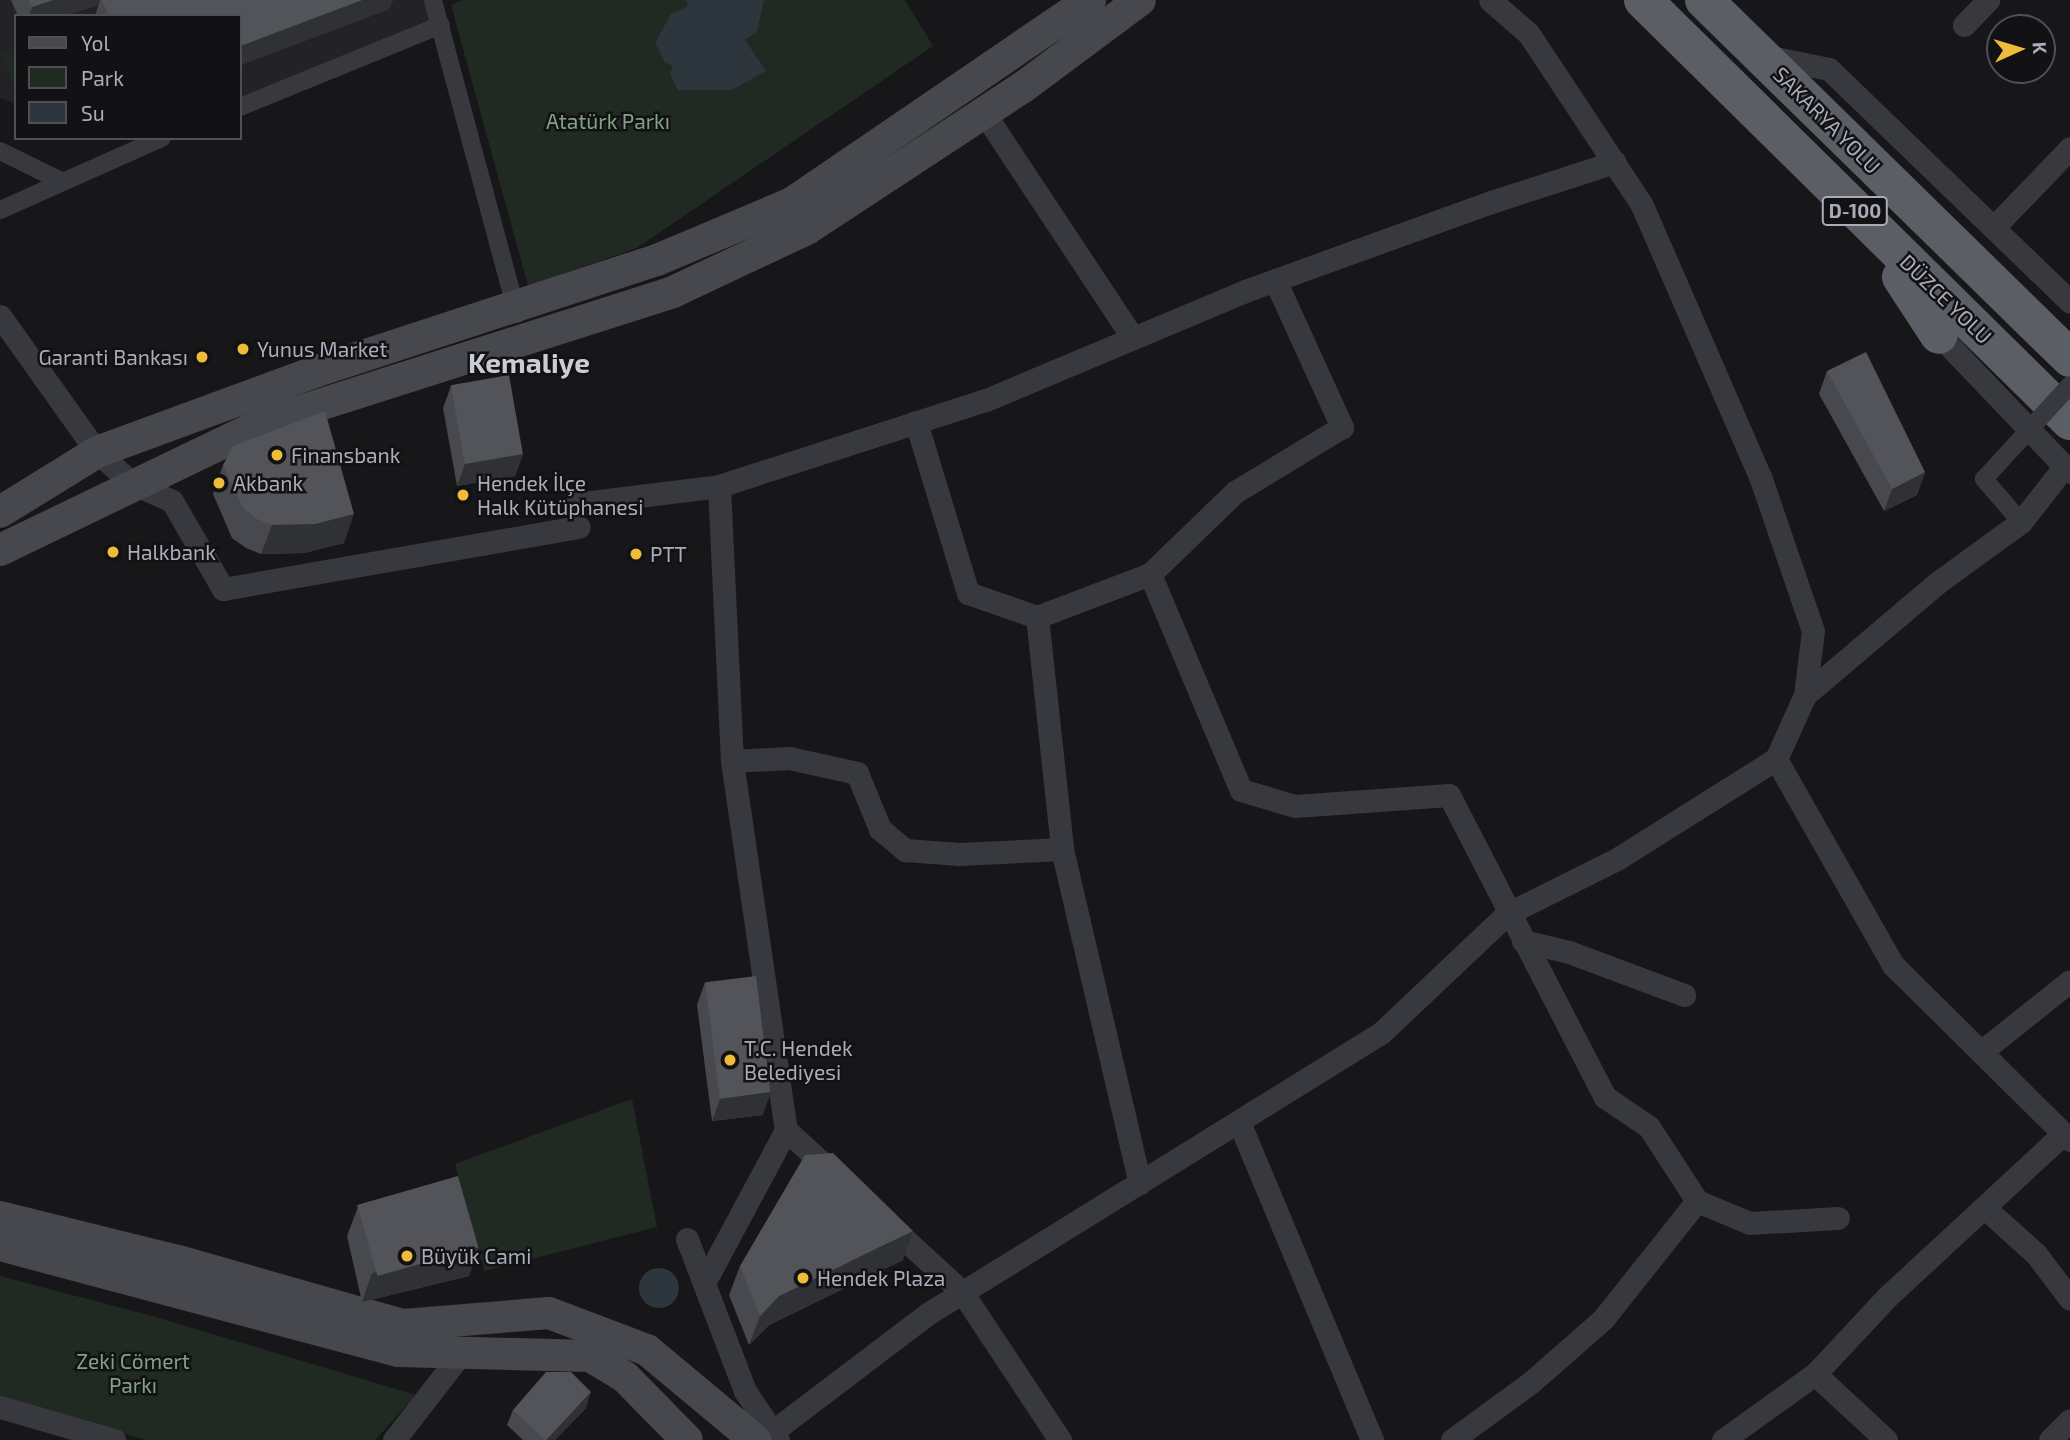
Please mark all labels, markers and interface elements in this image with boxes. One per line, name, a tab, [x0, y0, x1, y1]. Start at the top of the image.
legend	[14, 14, 242, 140]
north arrow	[1986, 14, 2056, 84]
text: Yol	[81, 30, 110, 55]
text: K	[2029, 41, 2052, 54]
street label: SAKARYA YOLU	[1768, 61, 1886, 179]
text: Park	[81, 65, 124, 90]
text: Su	[81, 100, 105, 125]
park label: Atatürk Parkı	[546, 108, 670, 134]
road number: D-100	[1822, 196, 1888, 226]
street label: DÜZCE YOLU	[1895, 249, 1997, 349]
place label: Yunus Market	[257, 336, 387, 362]
marker: Yunus Market	[235, 341, 251, 357]
place label: Garanti Bankası	[38, 344, 188, 370]
district label: Kemaliye	[468, 345, 590, 379]
marker: Garanti Bankası	[194, 349, 210, 365]
place label: Finansbank	[291, 442, 401, 468]
marker: Finansbank	[269, 447, 285, 463]
place label: Akbank	[233, 470, 303, 496]
place label: Hendek İlçe Halk Kütüphanesi	[477, 470, 644, 520]
marker: Akbank	[211, 475, 227, 491]
marker: Hendek İlçe Halk Kütüphanesi	[455, 487, 471, 503]
place label: Halkbank	[127, 539, 216, 565]
place label: PTT	[650, 541, 687, 567]
marker: Halkbank	[105, 544, 121, 560]
marker: PTT	[628, 546, 644, 562]
place label: T.C. Hendek Belediyesi	[744, 1035, 853, 1085]
marker: T.C. Hendek Belediyesi	[722, 1052, 738, 1068]
place label: Büyük Cami	[421, 1243, 532, 1269]
marker: Büyük Cami	[399, 1248, 415, 1264]
place label: Hendek Plaza	[817, 1265, 946, 1291]
marker: Hendek Plaza	[795, 1270, 811, 1286]
park label: Zeki Cömert Parkı	[76, 1348, 190, 1398]

